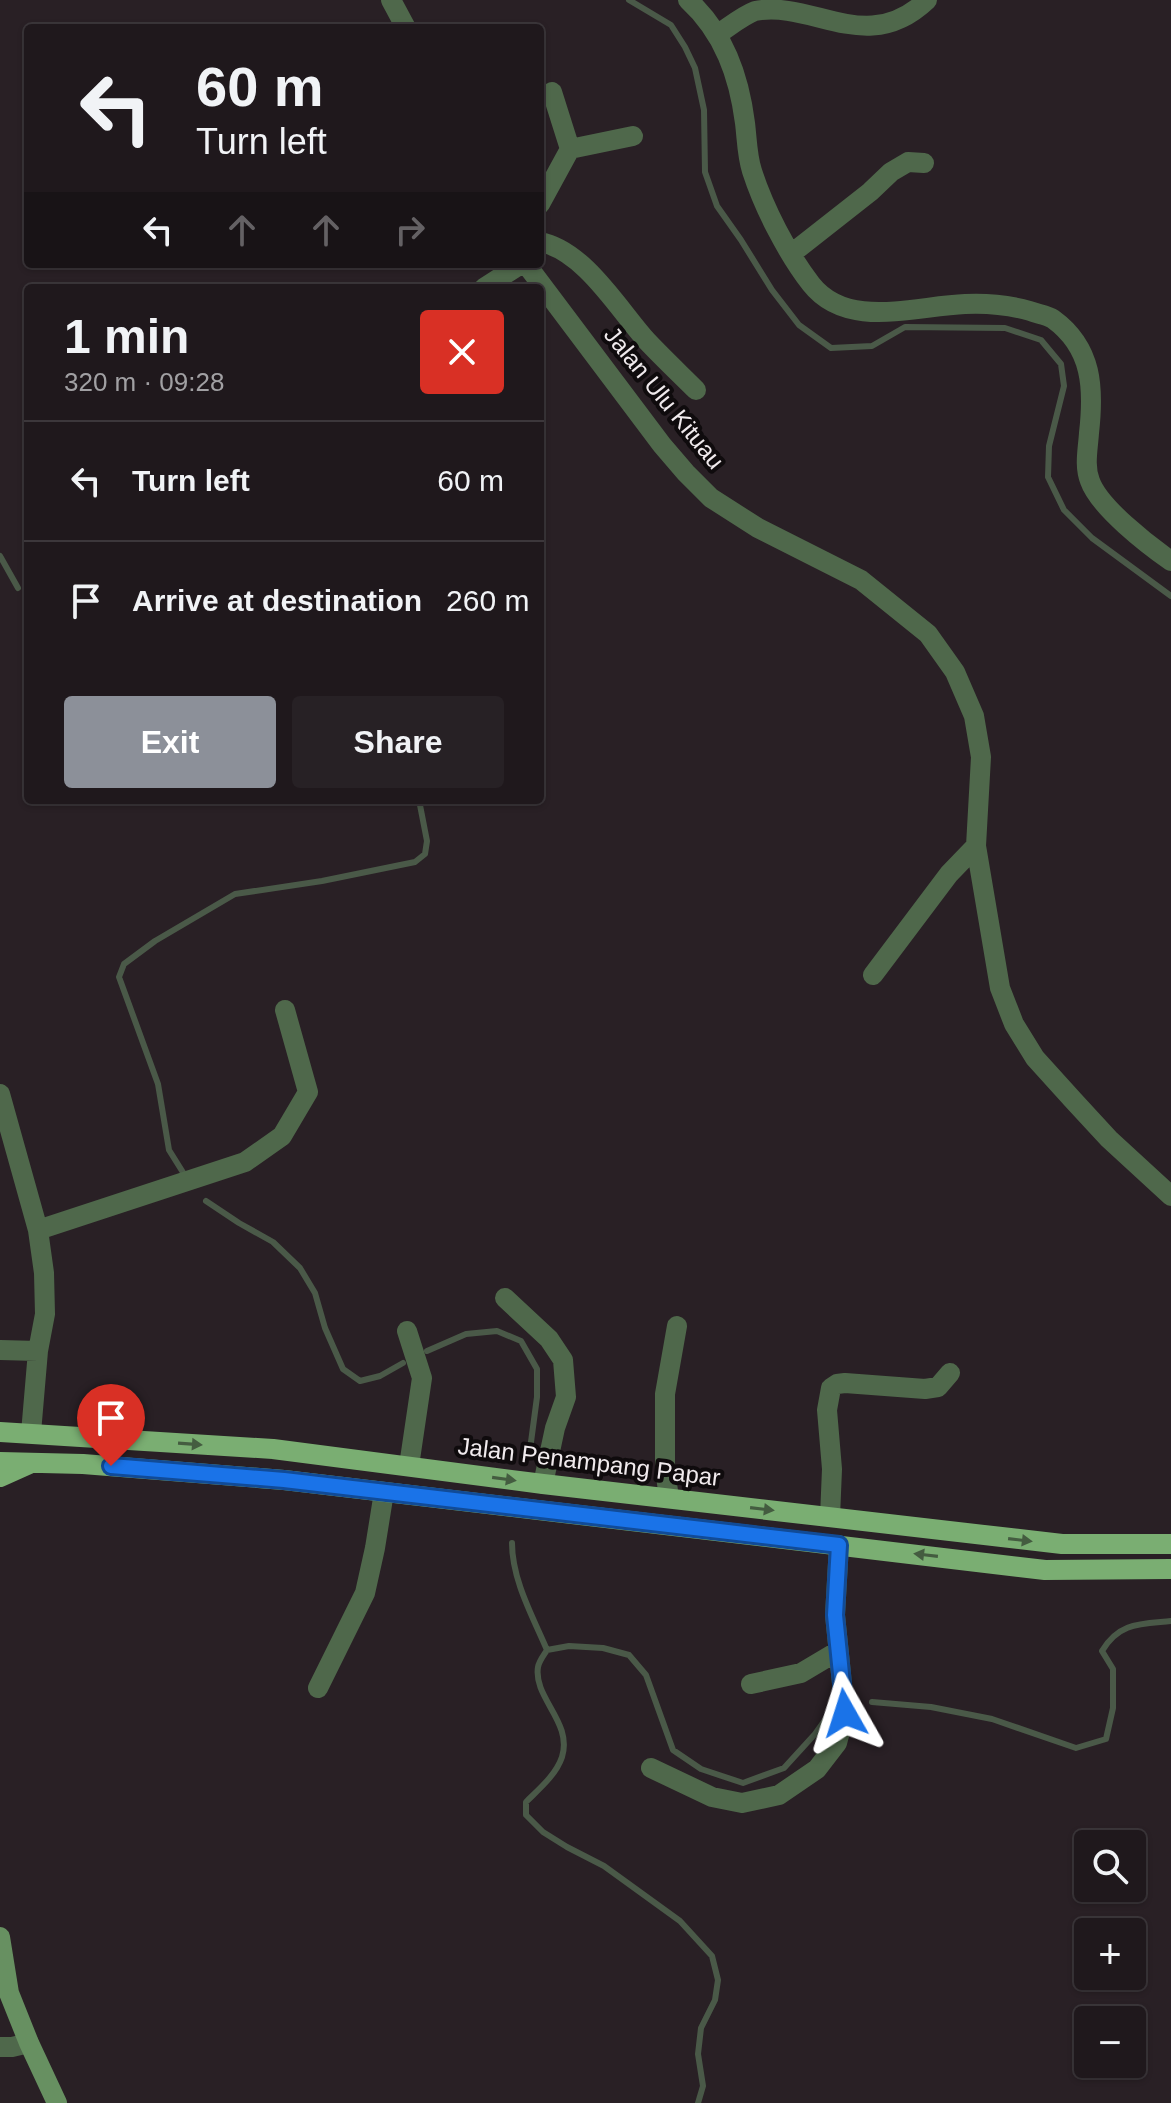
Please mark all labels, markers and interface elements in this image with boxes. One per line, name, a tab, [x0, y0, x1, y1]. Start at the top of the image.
text: 60 m	[196, 55, 324, 118]
icon: left	[64, 56, 168, 160]
text: Turn left	[196, 121, 327, 162]
icon: left	[136, 208, 180, 252]
icon: ahead	[220, 208, 264, 252]
icon: ahead	[304, 208, 348, 252]
icon: right	[388, 208, 432, 252]
text: 1 min	[64, 310, 189, 363]
button: close	[420, 310, 504, 394]
street label: Jalan Ulu Kituau	[599, 321, 730, 474]
text: 320 m · 09:28	[64, 367, 224, 397]
icon: left	[64, 459, 108, 503]
text: Turn left	[132, 464, 250, 497]
text: 60 m	[437, 464, 504, 497]
icon: arrive	[64, 579, 108, 623]
text: Arrive at destination	[132, 584, 422, 617]
text: 260 m	[446, 584, 529, 617]
button: Exit	[64, 696, 276, 788]
button: Share	[292, 696, 504, 788]
pin	[77, 1384, 145, 1466]
icon: arrive	[89, 1396, 133, 1440]
street label: Jalan Penampang Papar	[456, 1432, 722, 1491]
one-way arrow	[178, 1438, 203, 1451]
one-way arrow	[491, 1473, 516, 1486]
one-way arrow	[750, 1503, 775, 1516]
one-way arrow	[1008, 1533, 1033, 1546]
one-way arrow	[913, 1549, 938, 1562]
position arrow	[803, 1671, 887, 1755]
map controls	[1074, 1830, 1146, 2078]
button: search	[1074, 1830, 1146, 1902]
button: +	[1074, 1918, 1146, 1990]
button: −	[1074, 2006, 1146, 2078]

